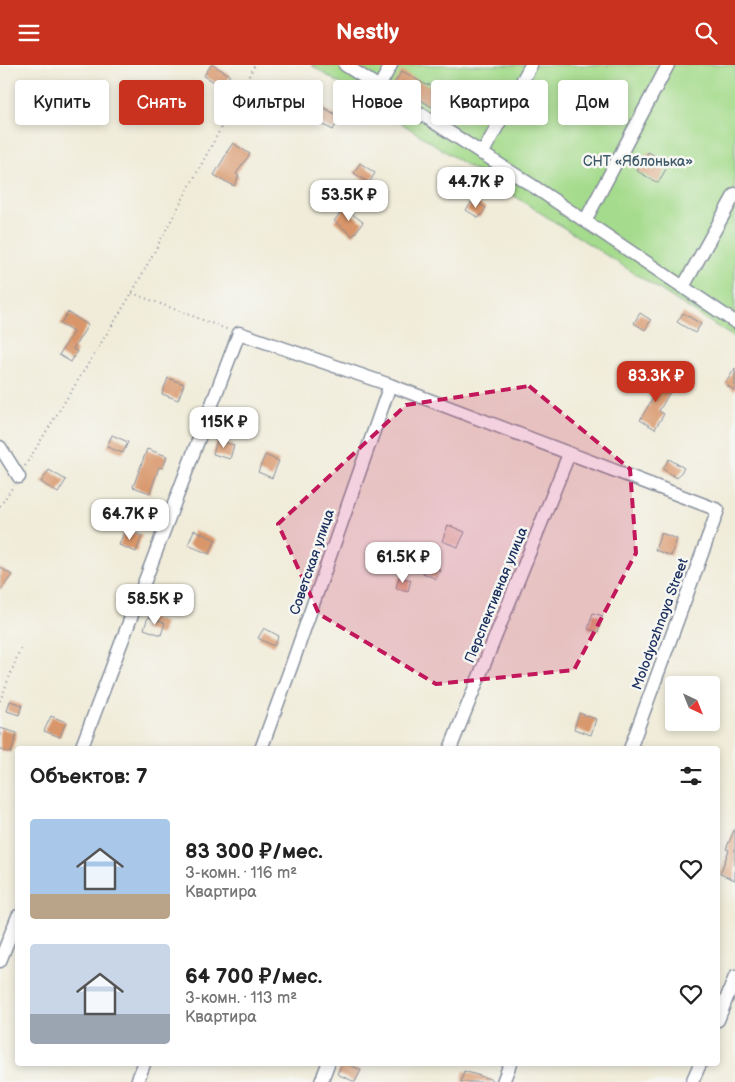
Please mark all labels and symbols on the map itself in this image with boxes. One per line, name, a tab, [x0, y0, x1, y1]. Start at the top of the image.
park label: СНТ «Яблонька»	[583, 153, 693, 170]
pin: 44.7K ₽	[430, 167, 522, 209]
pin: 53.5K ₽	[303, 179, 395, 222]
pin: 83.3K ₽	[610, 361, 702, 403]
pin: 115K ₽	[183, 407, 265, 449]
pin: 64.7K ₽	[84, 499, 176, 541]
street label: Советская улица	[286, 506, 338, 617]
street label: Перспективная улица	[461, 524, 531, 665]
pin: 61.5K ₽	[357, 541, 449, 584]
street label: Molodyozhnaya Street	[628, 555, 692, 692]
pin: 58.5K ₽	[109, 583, 201, 626]
north arrow	[665, 676, 720, 731]

